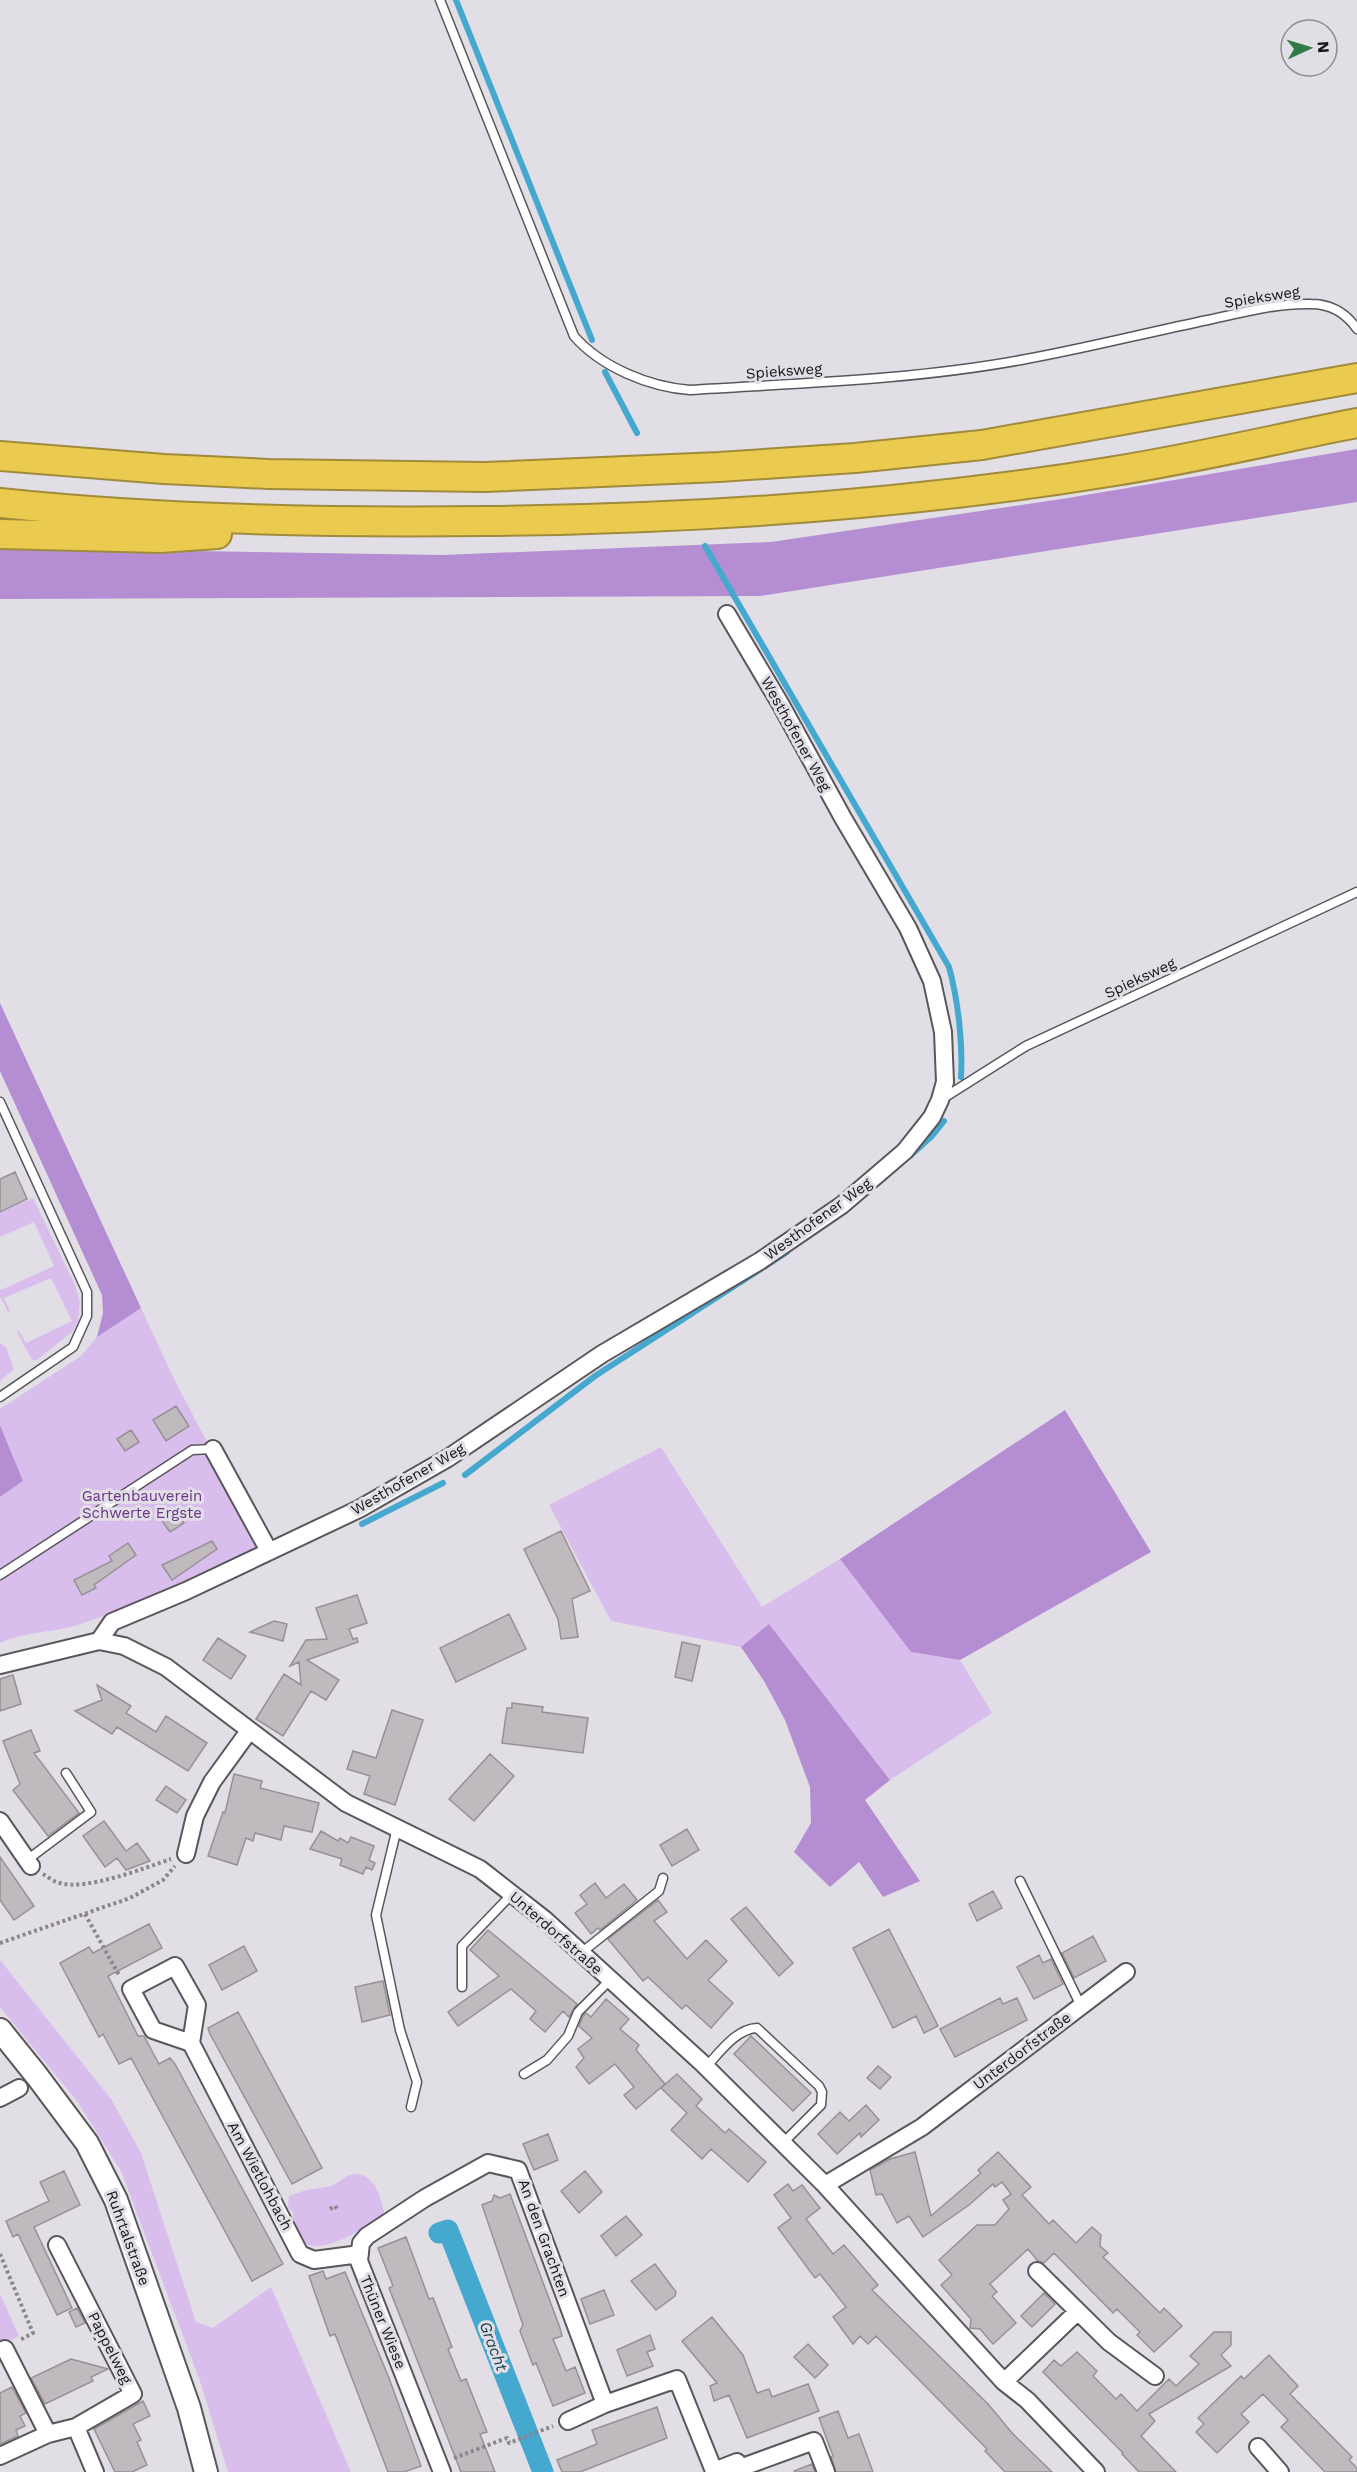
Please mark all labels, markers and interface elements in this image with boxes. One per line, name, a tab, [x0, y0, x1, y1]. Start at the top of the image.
north arrow	[1279, 18, 1339, 78]
text: N	[1314, 40, 1333, 54]
street label: Spieksweg	[1223, 282, 1301, 312]
street label: Spieksweg	[745, 359, 823, 383]
street label: Westhofener Weg	[757, 674, 835, 794]
street label: Spieksweg	[1102, 954, 1178, 1002]
street label: Westhofener Weg	[761, 1174, 875, 1264]
street label: Westhofener Weg	[348, 1439, 468, 1519]
park label: Gartenbauverein Schwerte Ergste	[82, 1487, 202, 1522]
street label: Unterdorfstraße	[506, 1888, 606, 1978]
street label: Unterdorfstraße	[970, 2008, 1074, 2094]
street label: Am Wietlohbach	[224, 2119, 296, 2233]
street label: An den Grachten	[514, 2177, 574, 2299]
street label: Ruhrtalstraße	[102, 2188, 154, 2288]
street label: Thüner Wiese	[356, 2273, 410, 2371]
street label: Pappelweg	[84, 2309, 136, 2387]
water label: Gracht	[475, 2319, 512, 2374]

